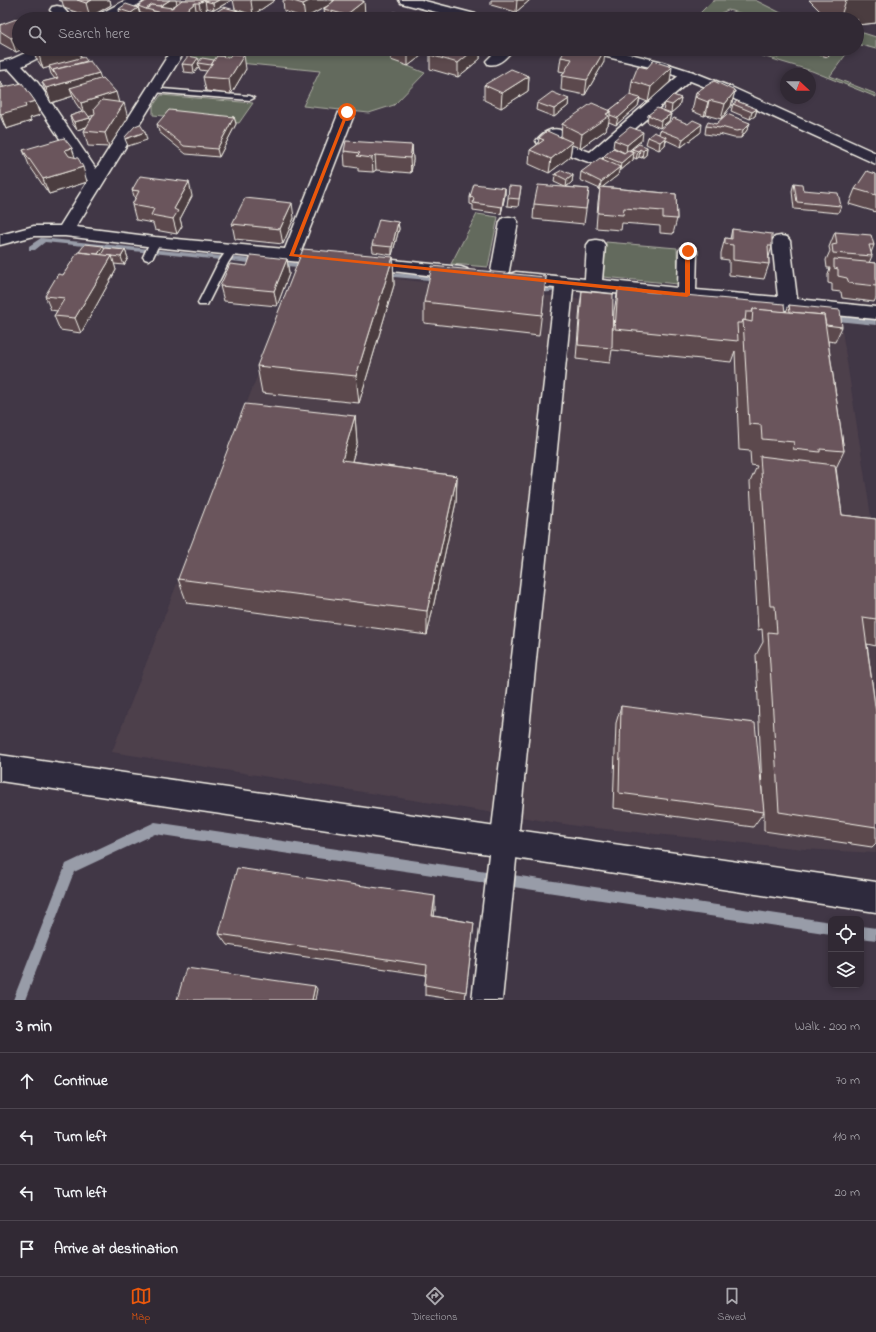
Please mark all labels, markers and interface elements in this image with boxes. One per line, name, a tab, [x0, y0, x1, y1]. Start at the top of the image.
search box	[12, 12, 864, 56]
icon: search	[26, 23, 48, 45]
text: Search here	[58, 23, 130, 45]
north arrow	[780, 68, 816, 104]
route start	[338, 103, 356, 121]
route end	[679, 242, 697, 260]
map controls	[828, 916, 864, 988]
button: locate	[828, 916, 864, 952]
button: layers	[828, 952, 864, 988]
text: 3 min	[16, 1014, 52, 1039]
text: Walk · 200 m	[795, 1017, 860, 1036]
icon: ahead	[16, 1070, 38, 1092]
text: Continue	[54, 1070, 108, 1092]
text: 70 m	[836, 1071, 860, 1090]
icon: left	[16, 1126, 38, 1148]
text: Turn left	[54, 1126, 107, 1148]
text: 110 m	[833, 1127, 860, 1146]
icon: left	[16, 1182, 38, 1204]
text: Turn left	[54, 1182, 107, 1204]
text: 20 m	[835, 1183, 860, 1202]
icon: arrive	[16, 1238, 38, 1260]
text: Arrive at destination	[54, 1238, 178, 1260]
tab: Map	[130, 1285, 152, 1325]
tab: Directions	[412, 1285, 457, 1325]
tab: Saved	[717, 1285, 746, 1325]

